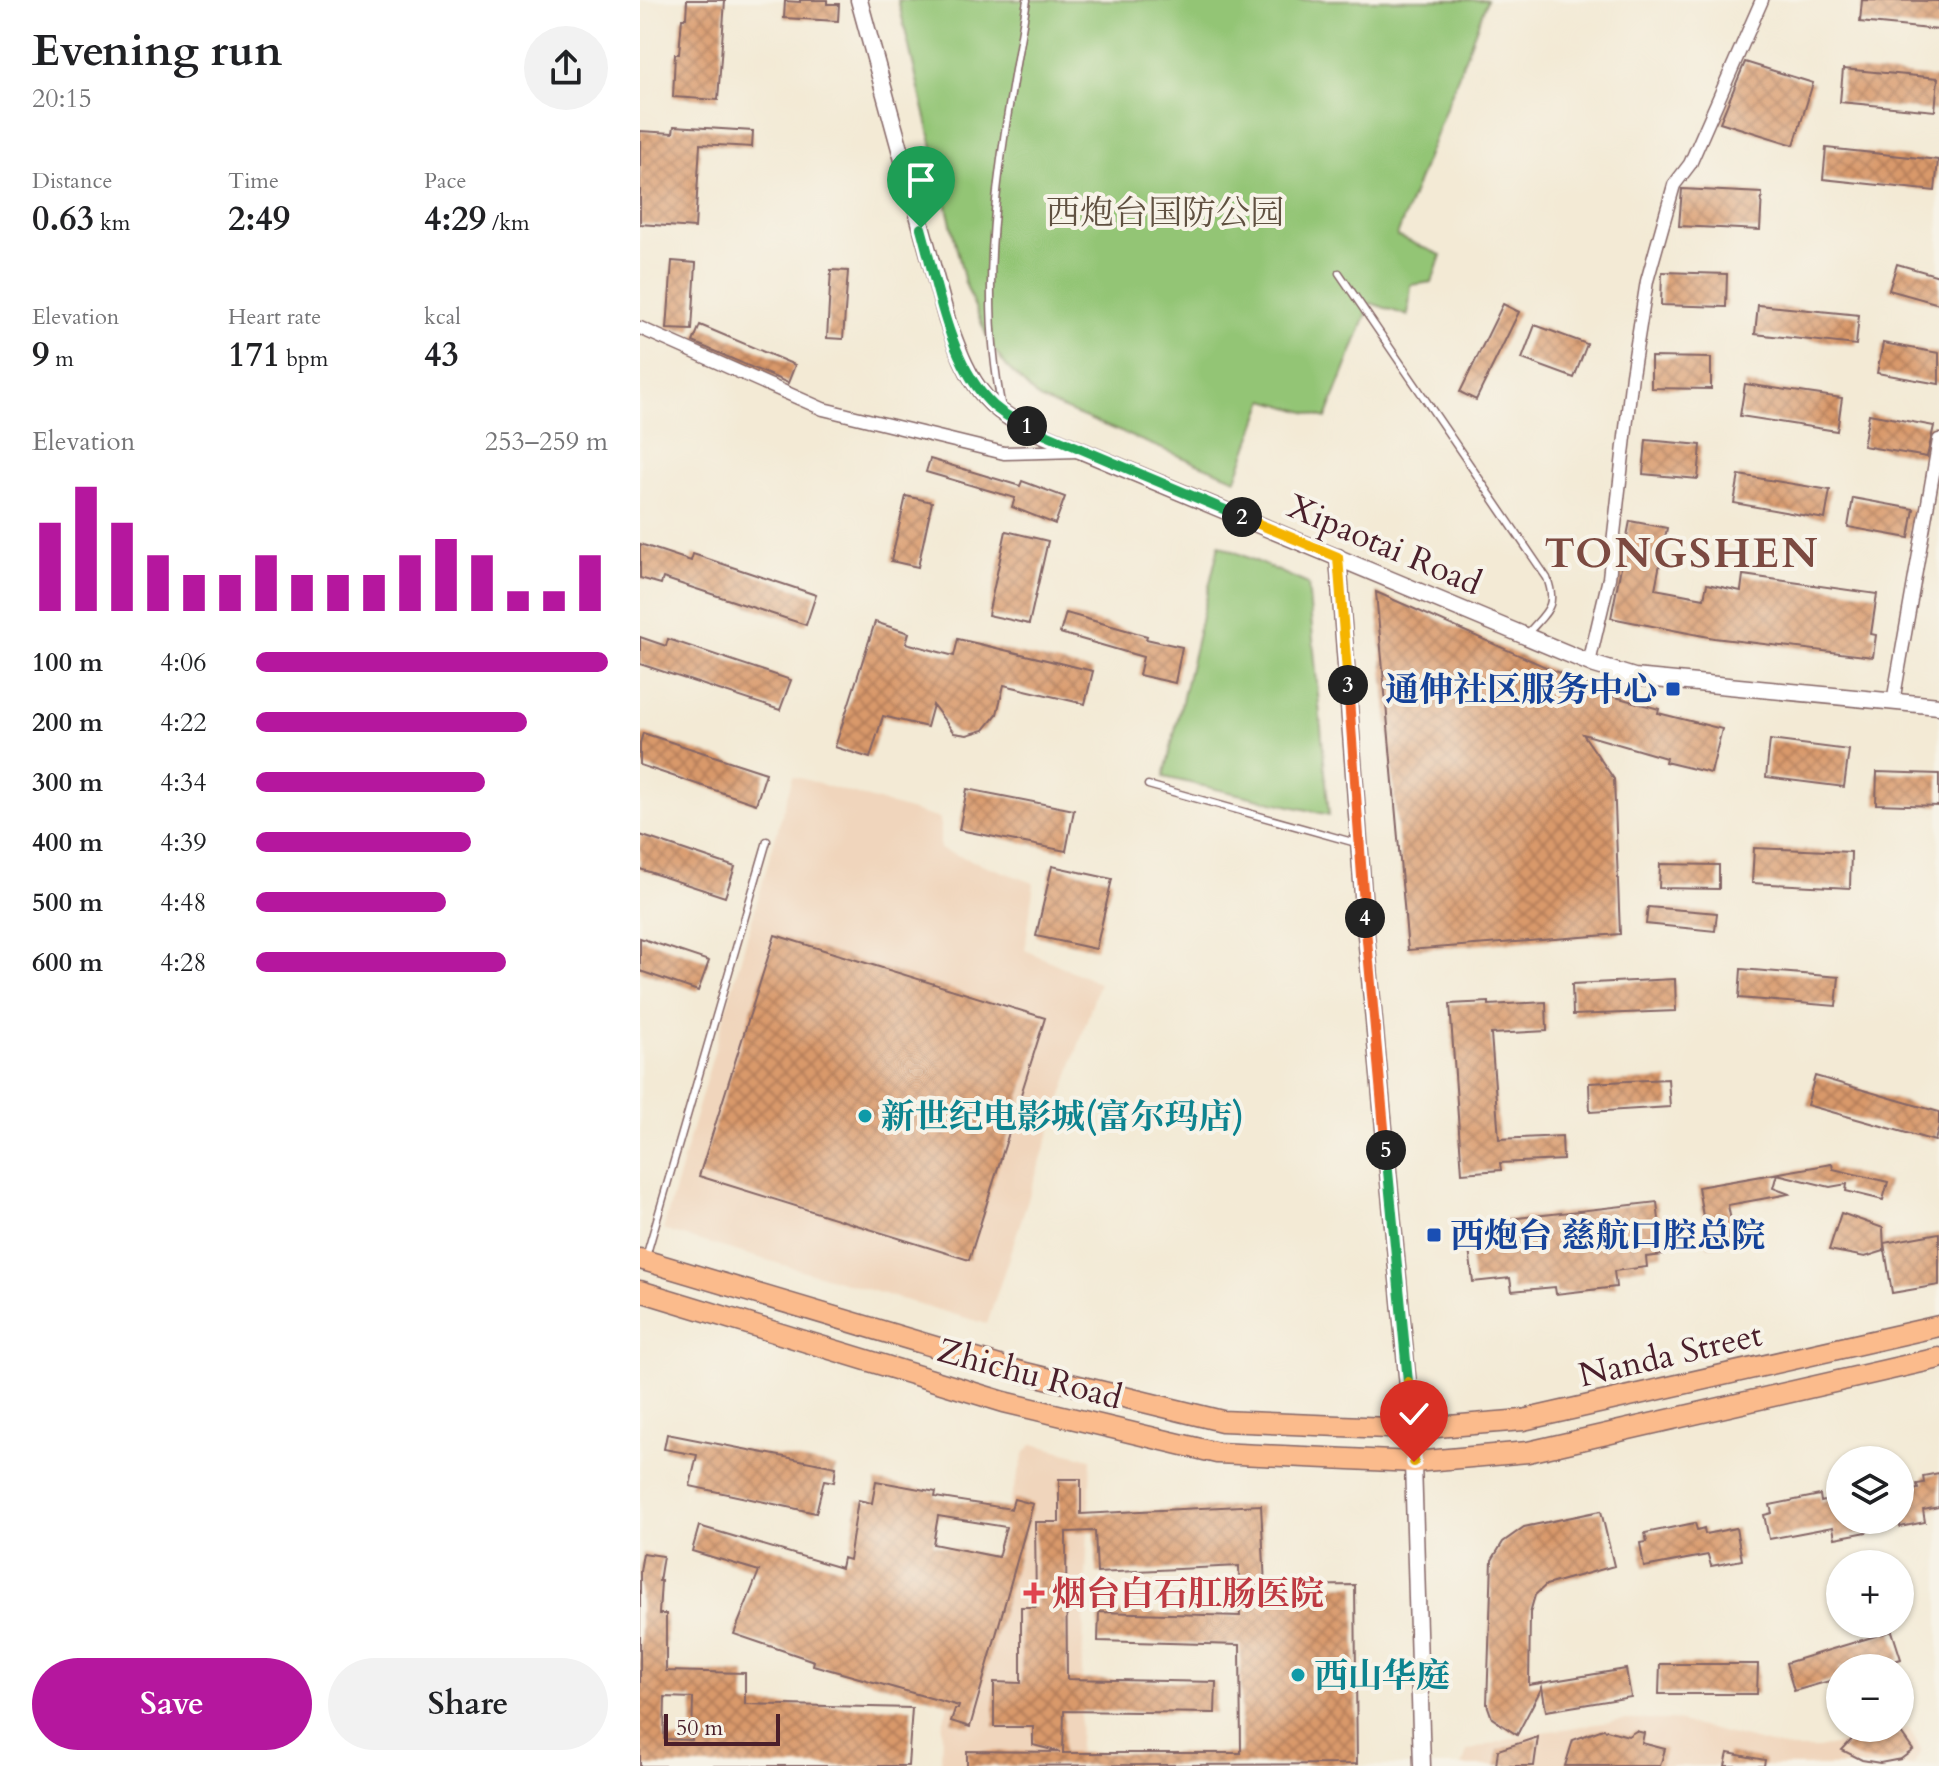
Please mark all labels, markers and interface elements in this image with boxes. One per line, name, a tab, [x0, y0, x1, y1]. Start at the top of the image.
text: Evening run	[32, 21, 282, 81]
button: share	[524, 26, 608, 110]
text: 20:15	[32, 81, 92, 116]
pin	[887, 146, 955, 228]
icon: arrive	[899, 158, 943, 202]
text: Distance	[32, 166, 112, 196]
text: Time	[228, 166, 279, 196]
text: Pace	[424, 166, 467, 196]
park label: 西炮台国防公园	[1046, 190, 1284, 236]
text: 0.63	[32, 196, 94, 242]
text: 2:49	[228, 196, 290, 242]
text: 4:29	[424, 196, 486, 242]
text: km	[94, 208, 130, 238]
text: /km	[486, 208, 530, 238]
text: Elevation	[32, 302, 119, 332]
text: Heart rate	[228, 302, 321, 332]
text: kcal	[424, 302, 461, 332]
text: 9	[32, 332, 49, 378]
text: 171	[228, 332, 280, 378]
text: 43	[424, 332, 459, 378]
text: m	[49, 344, 74, 374]
text: bpm	[280, 344, 328, 374]
pin: 1	[1007, 406, 1047, 446]
text: 1	[1021, 411, 1033, 441]
text: Elevation	[32, 424, 135, 459]
text: 253–259 m	[485, 424, 608, 459]
street label: Xipaotai Road	[1281, 483, 1489, 606]
pin: 2	[1222, 497, 1262, 537]
text: 2	[1236, 502, 1248, 532]
district label: TONGSHEN	[1544, 525, 1820, 582]
text: 100 m	[32, 645, 103, 680]
text: 4:06	[160, 645, 207, 680]
pin: 3	[1328, 665, 1368, 705]
place label: 通伸社区服务中心	[1385, 667, 1657, 713]
text: 3	[1342, 670, 1354, 700]
marker: 通伸社区服务中心	[1664, 680, 1682, 698]
text: 200 m	[32, 705, 103, 740]
text: 4:22	[160, 705, 207, 740]
text: 300 m	[32, 765, 103, 800]
text: 4:34	[160, 765, 207, 800]
text: 400 m	[32, 825, 103, 860]
text: 4:39	[160, 825, 207, 860]
text: 500 m	[32, 885, 103, 920]
text: 4:48	[160, 885, 207, 920]
pin: 4	[1345, 898, 1385, 938]
text: 4	[1359, 903, 1371, 933]
text: 600 m	[32, 945, 103, 980]
text: 4:28	[160, 945, 207, 980]
place label: 新世纪电影城(富尔玛店)	[881, 1094, 1244, 1140]
marker: 新世纪电影城(富尔玛店)	[856, 1107, 874, 1125]
pin: 5	[1366, 1130, 1406, 1170]
text: 5	[1380, 1135, 1392, 1165]
place label: 西炮台 慈航口腔总院	[1450, 1213, 1765, 1259]
marker: 西炮台 慈航口腔总院	[1425, 1226, 1443, 1244]
street label: Nanda Street	[1574, 1312, 1767, 1398]
street label: Zhichu Road	[932, 1327, 1127, 1421]
pin	[1380, 1380, 1448, 1462]
icon: check	[1392, 1392, 1436, 1436]
map controls	[1826, 1446, 1914, 1742]
button: layers	[1826, 1446, 1914, 1534]
button: +	[1826, 1550, 1914, 1638]
place label: 烟台白石肛肠医院	[1052, 1571, 1324, 1617]
marker: 烟台白石肛肠医院	[1023, 1582, 1045, 1604]
place label: 西山华庭	[1314, 1653, 1450, 1699]
button: −	[1826, 1654, 1914, 1742]
button: Save	[32, 1658, 312, 1750]
button: Share	[328, 1658, 608, 1750]
marker: 西山华庭	[1289, 1666, 1307, 1684]
scale bar	[664, 1710, 780, 1746]
text: 50 m	[676, 1713, 723, 1743]

